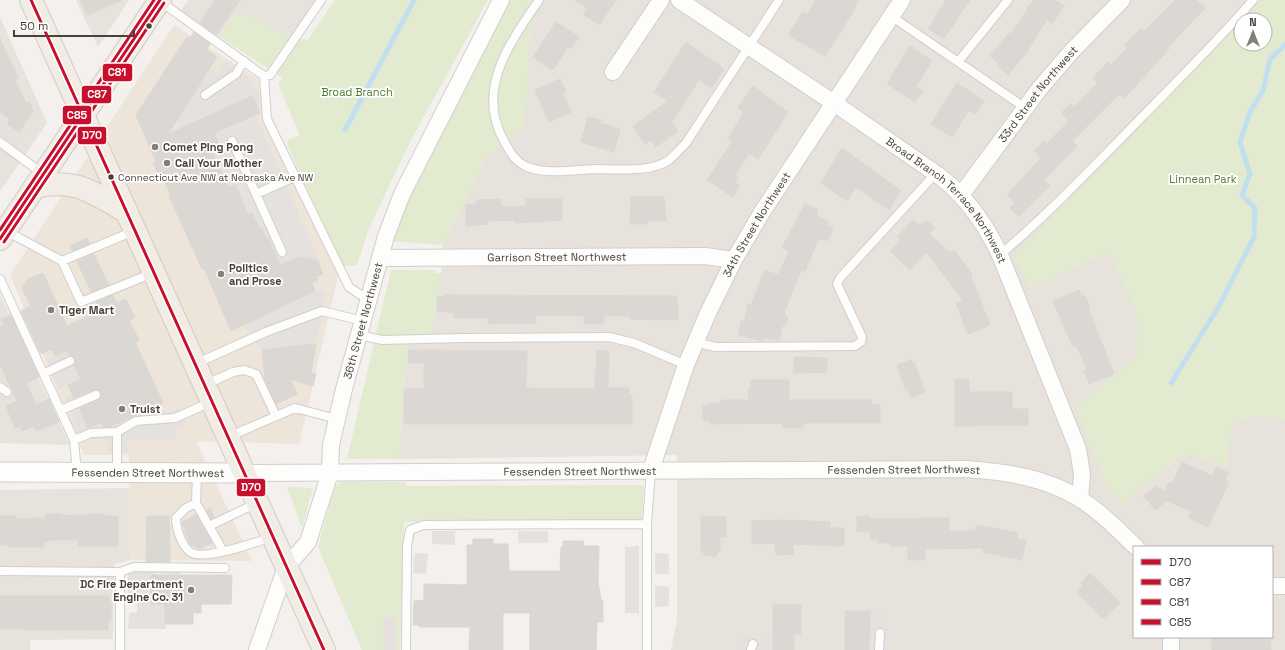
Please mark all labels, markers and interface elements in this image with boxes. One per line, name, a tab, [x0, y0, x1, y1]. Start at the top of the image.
scale bar	[14, 12, 134, 38]
north arrow	[1233, 12, 1273, 52]
text: N	[1249, 15, 1257, 29]
text: 50 m	[20, 18, 48, 34]
unlabelled marker	[144, 21, 154, 31]
street label: 33rd Street Northwest	[995, 43, 1080, 145]
line badge: C81	[102, 63, 133, 82]
text: C81	[108, 65, 126, 79]
line badge: C87	[81, 85, 112, 104]
park label: Broad Branch	[321, 85, 393, 99]
text: C87	[87, 87, 107, 101]
line badge: C85	[62, 105, 92, 125]
text: C85	[67, 108, 88, 122]
line badge: D70	[77, 126, 107, 145]
text: D70	[82, 128, 102, 142]
street label: Broad Branch Terrace Northwest	[883, 134, 1010, 265]
place label: Comet Ping Pong	[163, 140, 253, 154]
marker: Comet Ping Pong	[150, 142, 160, 152]
place label: Call Your Mother	[175, 156, 263, 170]
marker: Call Your Mother	[162, 158, 172, 168]
street label: 34th Street Northwest	[720, 169, 794, 280]
place label: Connecticut Ave NW at Nebraska Ave NW	[118, 171, 314, 184]
marker: Connecticut Ave NW at Nebraska Ave NW	[106, 172, 116, 182]
park label: Linnean Park	[1169, 172, 1237, 186]
street label: Garrison Street Northwest	[487, 249, 627, 264]
place label: Politics and Prose	[229, 261, 282, 288]
street label: 36th Street Northwest	[340, 261, 385, 381]
marker: Politics and Prose	[216, 269, 226, 279]
place label: Tiger Mart	[59, 303, 114, 317]
marker: Tiger Mart	[46, 305, 56, 315]
place label: Truist	[130, 402, 160, 416]
marker: Truist	[117, 404, 127, 414]
street label: Fessenden Street Northwest	[827, 462, 981, 477]
street label: Fessenden Street Northwest	[503, 464, 657, 479]
street label: Fessenden Street Northwest	[71, 465, 225, 480]
line badge: D70	[236, 478, 266, 497]
text: D70	[241, 480, 261, 494]
legend	[1133, 546, 1273, 638]
text: D70	[1169, 554, 1191, 570]
text: C87	[1169, 574, 1191, 590]
place label: DC Fire Department Engine Co. 31	[80, 577, 183, 604]
marker: DC Fire Department Engine Co. 31	[186, 585, 196, 595]
text: C81	[1169, 594, 1189, 610]
text: C85	[1169, 614, 1191, 630]

